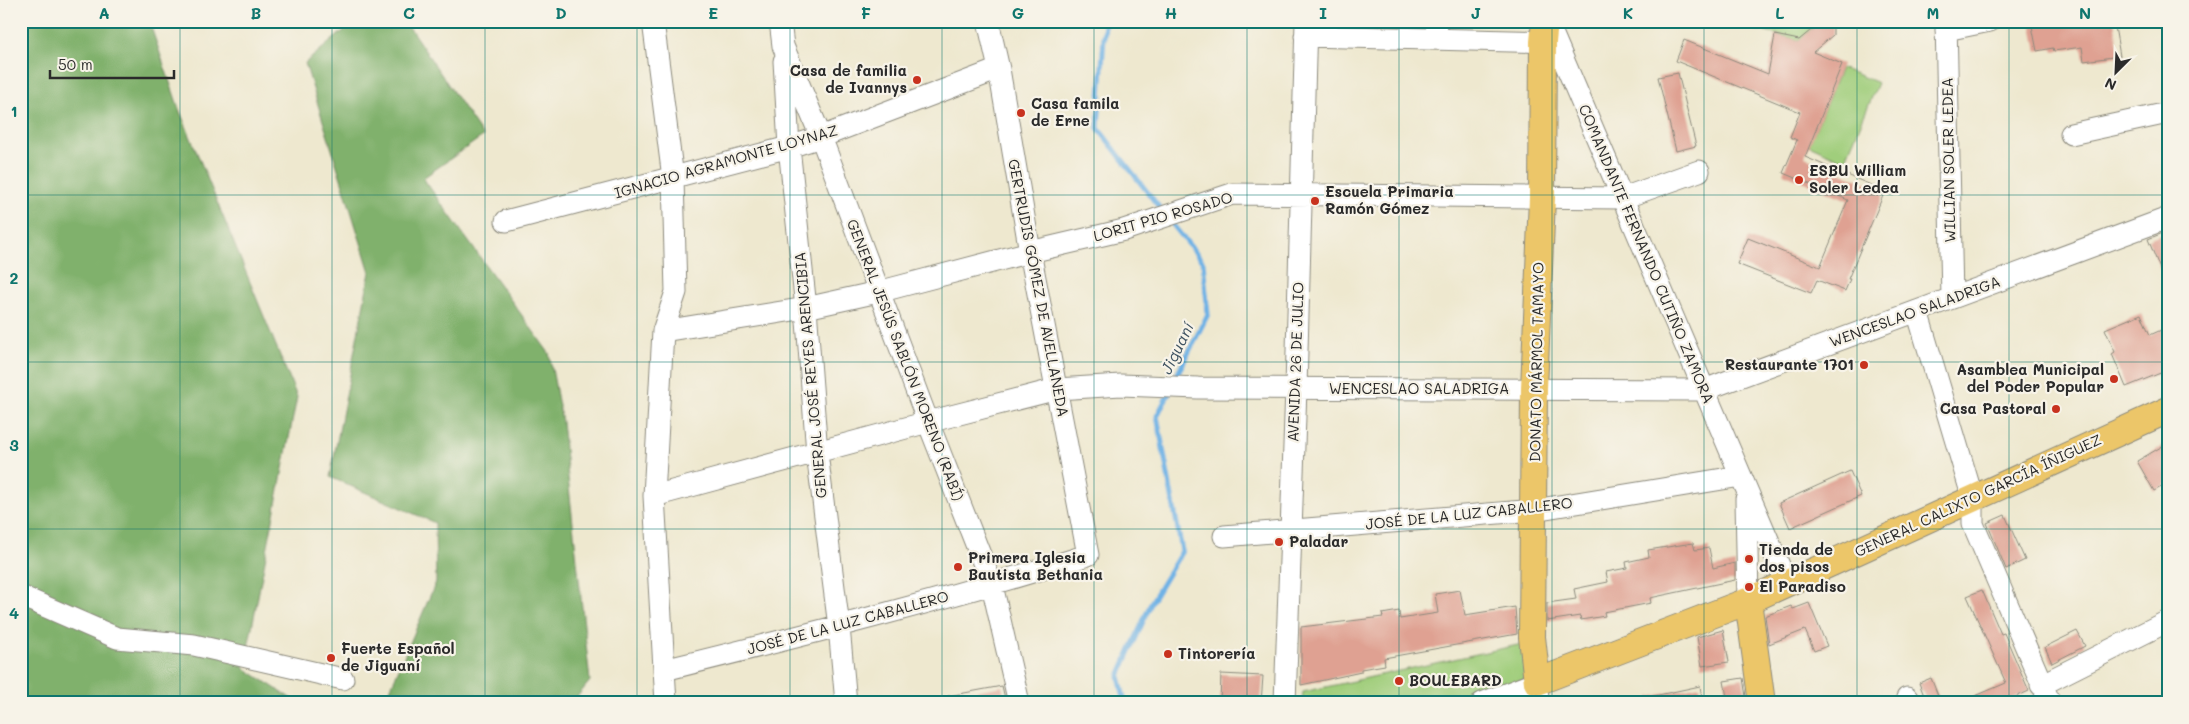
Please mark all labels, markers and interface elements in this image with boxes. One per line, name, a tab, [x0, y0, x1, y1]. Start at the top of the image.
text: A	[98, 2, 110, 23]
text: B	[251, 2, 261, 23]
text: C	[403, 2, 415, 23]
text: D	[555, 2, 567, 23]
text: E	[708, 2, 718, 23]
text: F	[861, 2, 871, 23]
text: G	[1012, 2, 1024, 23]
text: H	[1165, 2, 1177, 23]
text: I	[1319, 2, 1327, 23]
text: J	[1471, 2, 1481, 23]
text: K	[1623, 2, 1633, 23]
text: L	[1775, 2, 1785, 23]
text: M	[1927, 2, 1939, 23]
text: N	[2079, 2, 2091, 23]
scale bar	[50, 48, 174, 80]
north arrow	[2092, 48, 2142, 98]
text: 50 m	[58, 54, 93, 74]
place label: Casa de familia de Ivannys	[790, 60, 907, 97]
text: N	[2102, 73, 2119, 95]
marker: Casa de familia de Ivannys	[911, 74, 923, 86]
street label: WILLIAN SOLER LEDEA	[1937, 77, 1959, 243]
place label: Casa famila de Erne	[1031, 93, 1119, 130]
text: 1	[10, 100, 18, 121]
street label: COMANDANTE FERNANDO CUTIÑO ZAMORA	[1575, 101, 1719, 406]
marker: Casa famila de Erne	[1015, 107, 1027, 119]
street label: IGNACIO AGRAMONTE LOYNAZ	[612, 120, 840, 203]
street label: GERTRUDIS GÓMEZ DE AVELLANEDA	[1004, 157, 1074, 419]
place label: ESBU William Soler Ledea	[1809, 160, 1906, 197]
marker: ESBU William Soler Ledea	[1793, 174, 1805, 186]
place label: Escuela Primaria Ramón Gómez	[1325, 181, 1454, 218]
street label: LORIT PIO ROSADO	[1091, 187, 1235, 246]
marker: Escuela Primaria Ramón Gómez	[1309, 195, 1321, 207]
street label: GENERAL JESÚS SABLÓN MORENO (RABÍ)	[843, 216, 969, 503]
street label: GENERAL JOSÉ REYES ARENCIBIA	[789, 251, 831, 499]
street label: DONATO MÁRMOL TAMAYO	[1524, 262, 1548, 462]
text: 2	[10, 267, 19, 288]
street label: WENCESLAO SALADRIGA	[1826, 271, 2003, 351]
street label: AVENIDA 26 DE JULIO	[1282, 282, 1308, 442]
water label: Jiguaní	[1155, 317, 1199, 377]
place label: Restaurante 1701	[1725, 354, 1854, 374]
marker: Restaurante 1701	[1858, 359, 1870, 371]
place label: Asamblea Municipal del Poder Popular	[1957, 359, 2104, 396]
marker: Asamblea Municipal del Poder Popular	[2108, 373, 2120, 385]
street label: WENCESLAO SALADRIGA	[1329, 378, 1509, 398]
place label: Casa Pastoral	[1940, 398, 2046, 418]
marker: Casa Pastoral	[2050, 403, 2062, 415]
street label: GENERAL CALIXTO GARCÍA ÍÑIGUEZ	[1851, 429, 2104, 561]
text: 3	[9, 434, 19, 455]
street label: JOSÉ DE LA LUZ CABALLERO	[1364, 492, 1574, 534]
place label: Paladar	[1289, 531, 1348, 551]
marker: Paladar	[1273, 536, 1285, 548]
place label: Tienda de dos pisos	[1759, 539, 1833, 576]
place label: Primera Iglesia Bautista Bethania	[968, 547, 1103, 584]
marker: Tienda de dos pisos	[1743, 553, 1755, 565]
marker: Primera Iglesia Bautista Bethania	[952, 561, 964, 573]
place label: El Paradiso	[1759, 576, 1846, 596]
marker: El Paradiso	[1743, 581, 1755, 593]
street label: JOSÉ DE LA LUZ CABALLERO	[745, 585, 951, 659]
text: 4	[9, 602, 19, 623]
place label: Fuerte Español de Jiguaní	[341, 638, 455, 675]
place label: Tintorería	[1178, 643, 1255, 663]
marker: Tintorería	[1162, 648, 1174, 660]
marker: Fuerte Español de Jiguaní	[325, 652, 337, 664]
place label: BOULEBARD	[1409, 670, 1502, 690]
marker: BOULEBARD	[1393, 675, 1405, 687]

